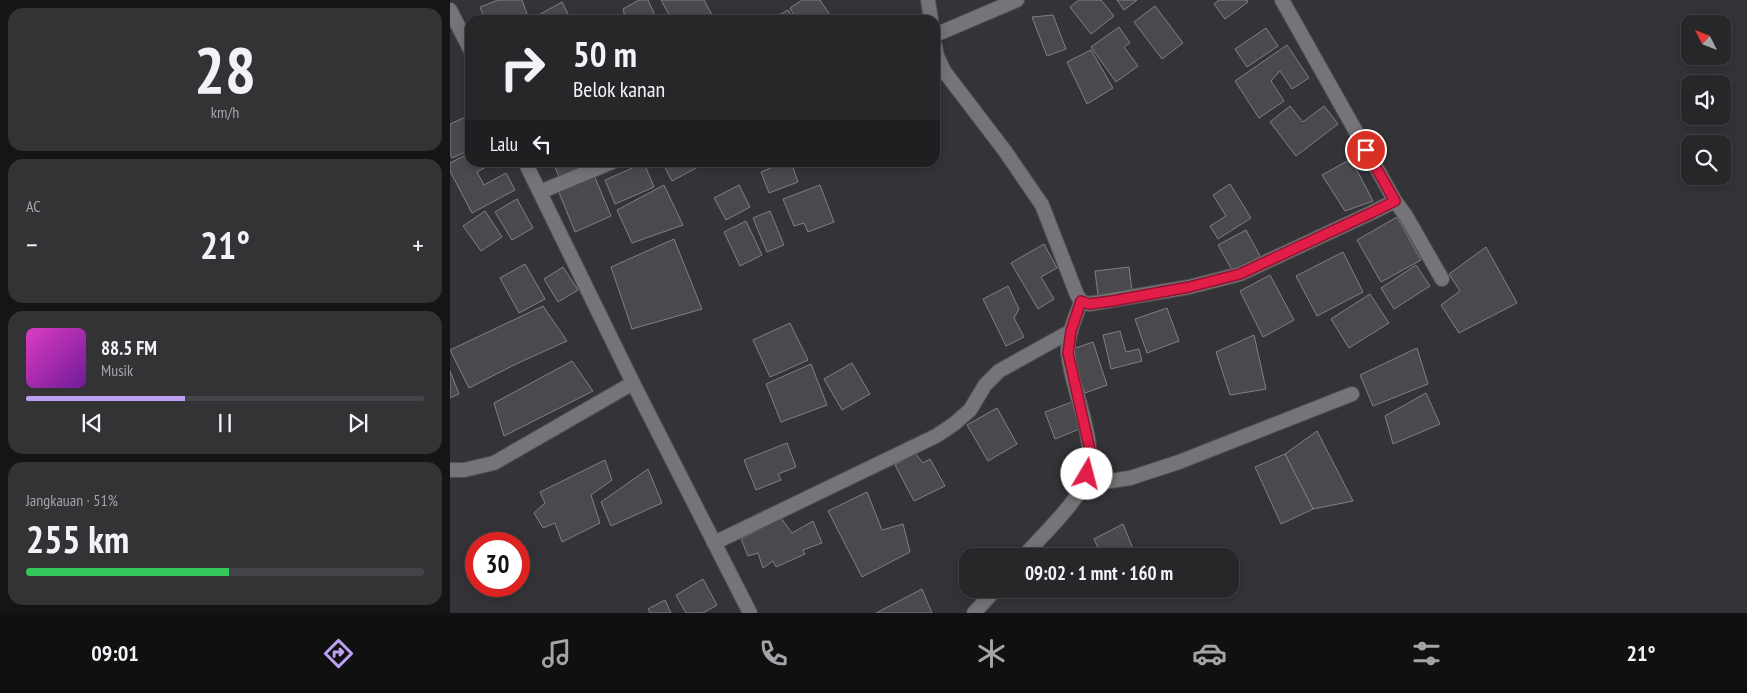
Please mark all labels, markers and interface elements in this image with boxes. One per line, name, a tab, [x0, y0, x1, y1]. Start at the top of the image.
north arrow	[1681, 15, 1731, 65]
map controls	[1681, 15, 1731, 185]
text: 28	[194, 27, 256, 111]
text: 50 m	[573, 31, 637, 77]
icon: right	[490, 35, 555, 100]
text: Belok kanan	[573, 75, 665, 103]
button: sound	[1681, 75, 1731, 125]
text: km/h	[211, 102, 239, 122]
pin	[1345, 129, 1387, 171]
icon: left	[528, 130, 556, 158]
text: Lalu	[490, 132, 518, 156]
button: search	[1681, 135, 1731, 185]
icon: arrive	[1352, 136, 1380, 164]
text: AC	[26, 196, 41, 216]
text: 21°	[200, 220, 250, 269]
text: −	[26, 226, 38, 263]
text: +	[412, 226, 424, 263]
text: 88.5 FM	[101, 336, 157, 360]
text: Musik	[101, 360, 133, 380]
icon: previous	[78, 409, 106, 437]
icon: pause	[211, 409, 239, 437]
icon: next	[344, 409, 372, 437]
position arrow	[1060, 447, 1112, 499]
text: Jangkauan · 51%	[26, 490, 118, 510]
text: 255 km	[26, 514, 129, 563]
speed limit sign: 30	[465, 532, 530, 597]
text: 09:02 · 1 mnt · 160 m	[1025, 561, 1173, 585]
icon: directions	[321, 636, 356, 671]
icon: music	[539, 636, 574, 671]
icon: phone	[756, 636, 791, 671]
icon: climate	[974, 636, 1009, 671]
icon: car	[1192, 636, 1227, 671]
icon: filters	[1409, 636, 1444, 671]
text: 09:01	[91, 639, 139, 667]
text: 21°	[1627, 639, 1656, 667]

